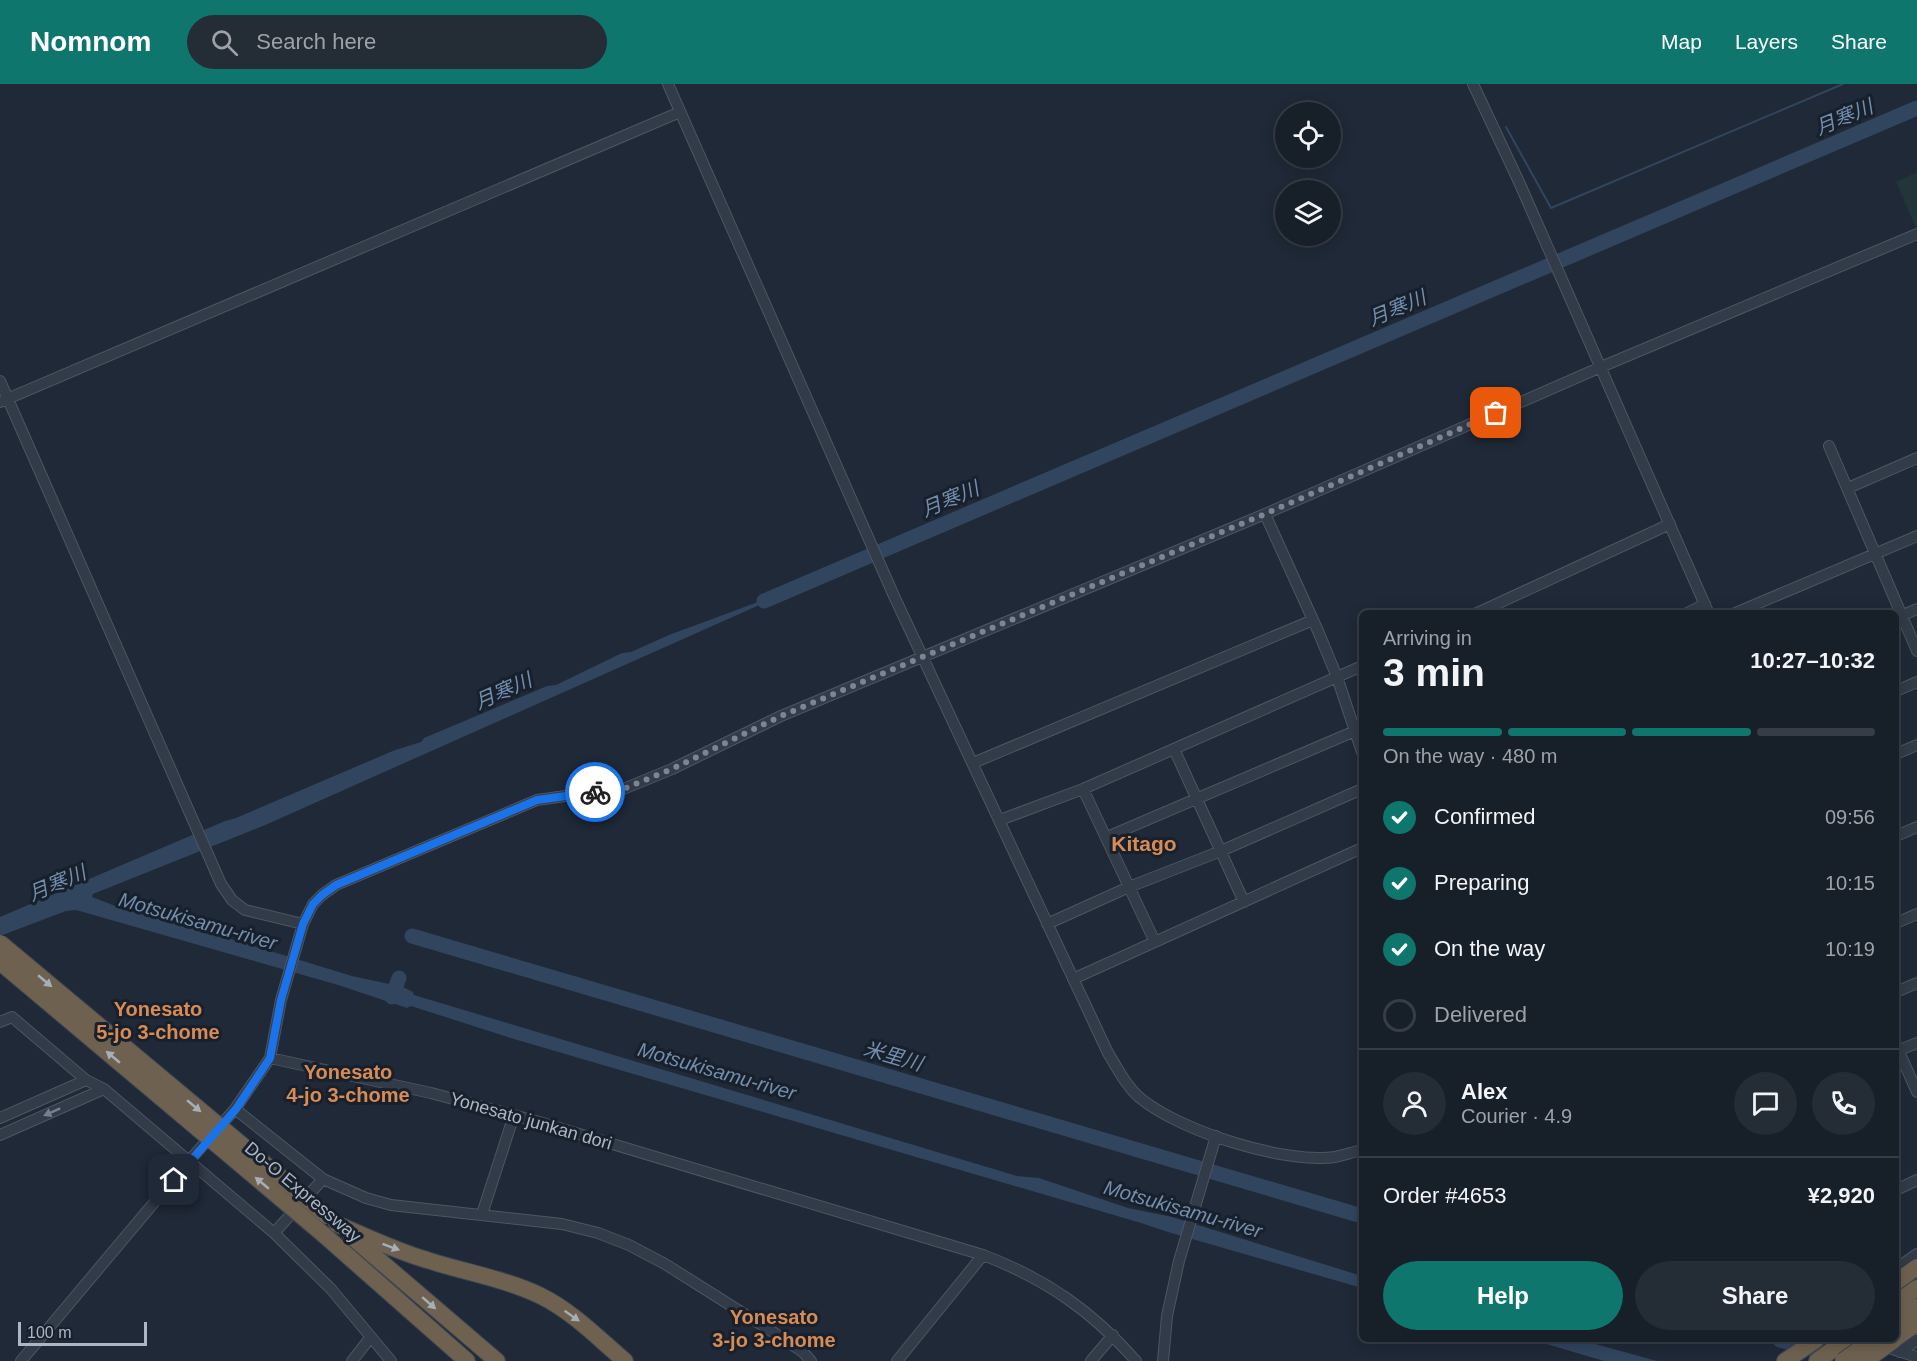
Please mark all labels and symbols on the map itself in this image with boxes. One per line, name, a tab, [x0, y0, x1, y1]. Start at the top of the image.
water label: 月寒川	[1812, 94, 1878, 139]
water label: 月寒川	[1365, 285, 1431, 330]
pin	[1470, 387, 1521, 438]
water label: 月寒川	[918, 476, 984, 521]
water label: 月寒川	[471, 668, 537, 713]
courier	[565, 762, 625, 822]
district label: Kitago	[1111, 832, 1177, 855]
water label: 月寒川	[25, 860, 91, 905]
water label: Motsukisamu-river	[116, 888, 281, 954]
one-way arrow	[37, 974, 53, 987]
district label: Yonesato 5-jo 3-chome	[96, 998, 220, 1043]
water label: 米里川	[861, 1037, 927, 1075]
water label: Motsukisamu-river	[635, 1038, 800, 1104]
one-way arrow	[106, 1051, 121, 1064]
district label: Yonesato 4-jo 3-chome	[286, 1061, 410, 1106]
street label: Yonesato junkan dori	[448, 1088, 614, 1154]
one-way arrow	[186, 1099, 201, 1112]
one-way arrow	[43, 1108, 61, 1117]
street label: Do-O Expressway	[241, 1138, 365, 1246]
pin	[148, 1154, 199, 1205]
water label: Motsukisamu-river	[1101, 1176, 1266, 1242]
one-way arrow	[255, 1177, 270, 1190]
one-way arrow	[382, 1243, 400, 1253]
one-way arrow	[421, 1297, 437, 1310]
district label: Yonesato 3-jo 3-chome	[712, 1306, 836, 1351]
one-way arrow	[564, 1310, 580, 1321]
scale bar	[18, 1319, 147, 1346]

